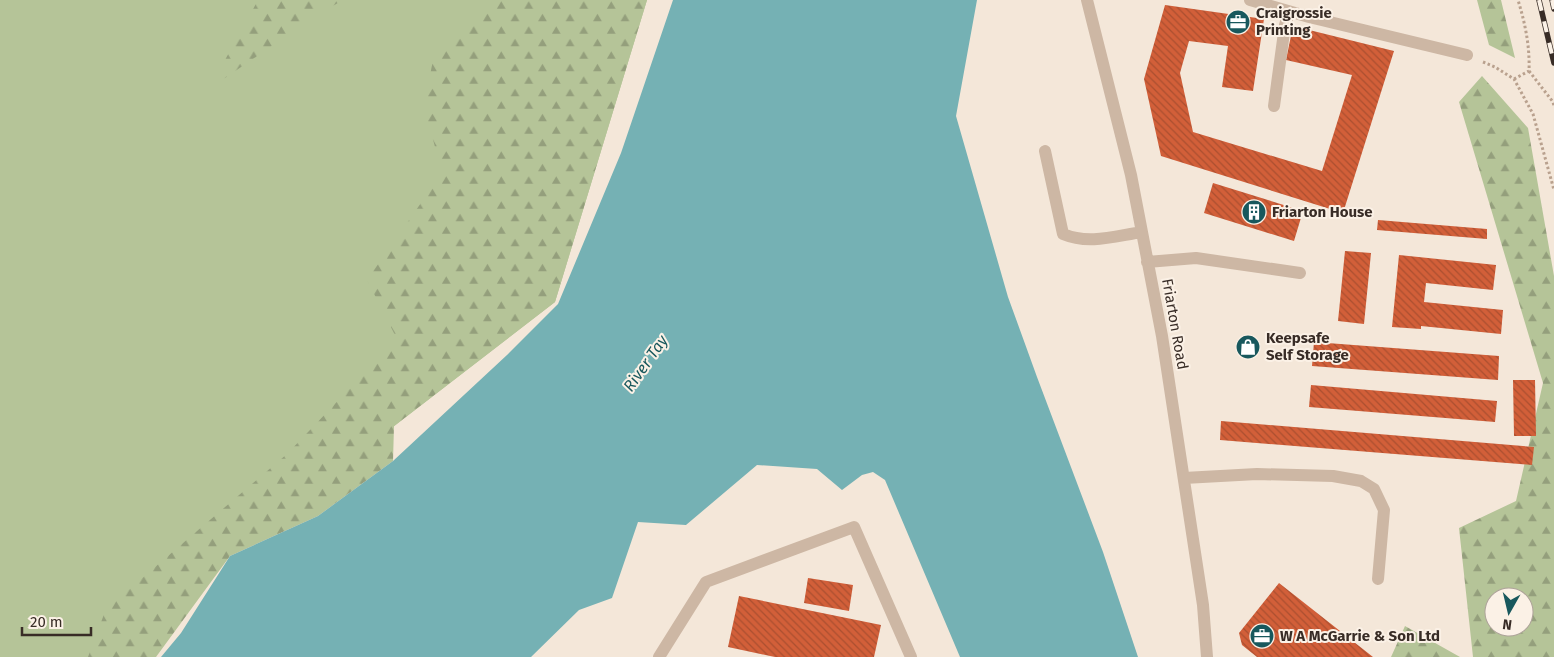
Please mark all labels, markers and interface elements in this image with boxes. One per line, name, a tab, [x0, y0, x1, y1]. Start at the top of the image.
place label: Craigrossie Printing	[1256, 4, 1332, 39]
office icon: Craigrossie Printing	[1225, 9, 1251, 35]
building icon: Friarton House	[1241, 199, 1267, 225]
place label: Friarton House	[1272, 203, 1373, 221]
street label: Friarton Road	[1158, 277, 1192, 371]
place label: Keepsafe Self Storage	[1266, 329, 1349, 364]
water label: River Tay	[619, 330, 672, 395]
shop icon: Keepsafe Self Storage	[1235, 334, 1261, 360]
north arrow	[1484, 587, 1534, 637]
scale bar	[22, 604, 91, 636]
text: 20 m	[30, 613, 63, 631]
text: N	[1501, 615, 1513, 633]
office icon: W A McGarrie & Son Ltd	[1249, 623, 1275, 649]
place label: W A McGarrie & Son Ltd	[1280, 627, 1440, 645]

